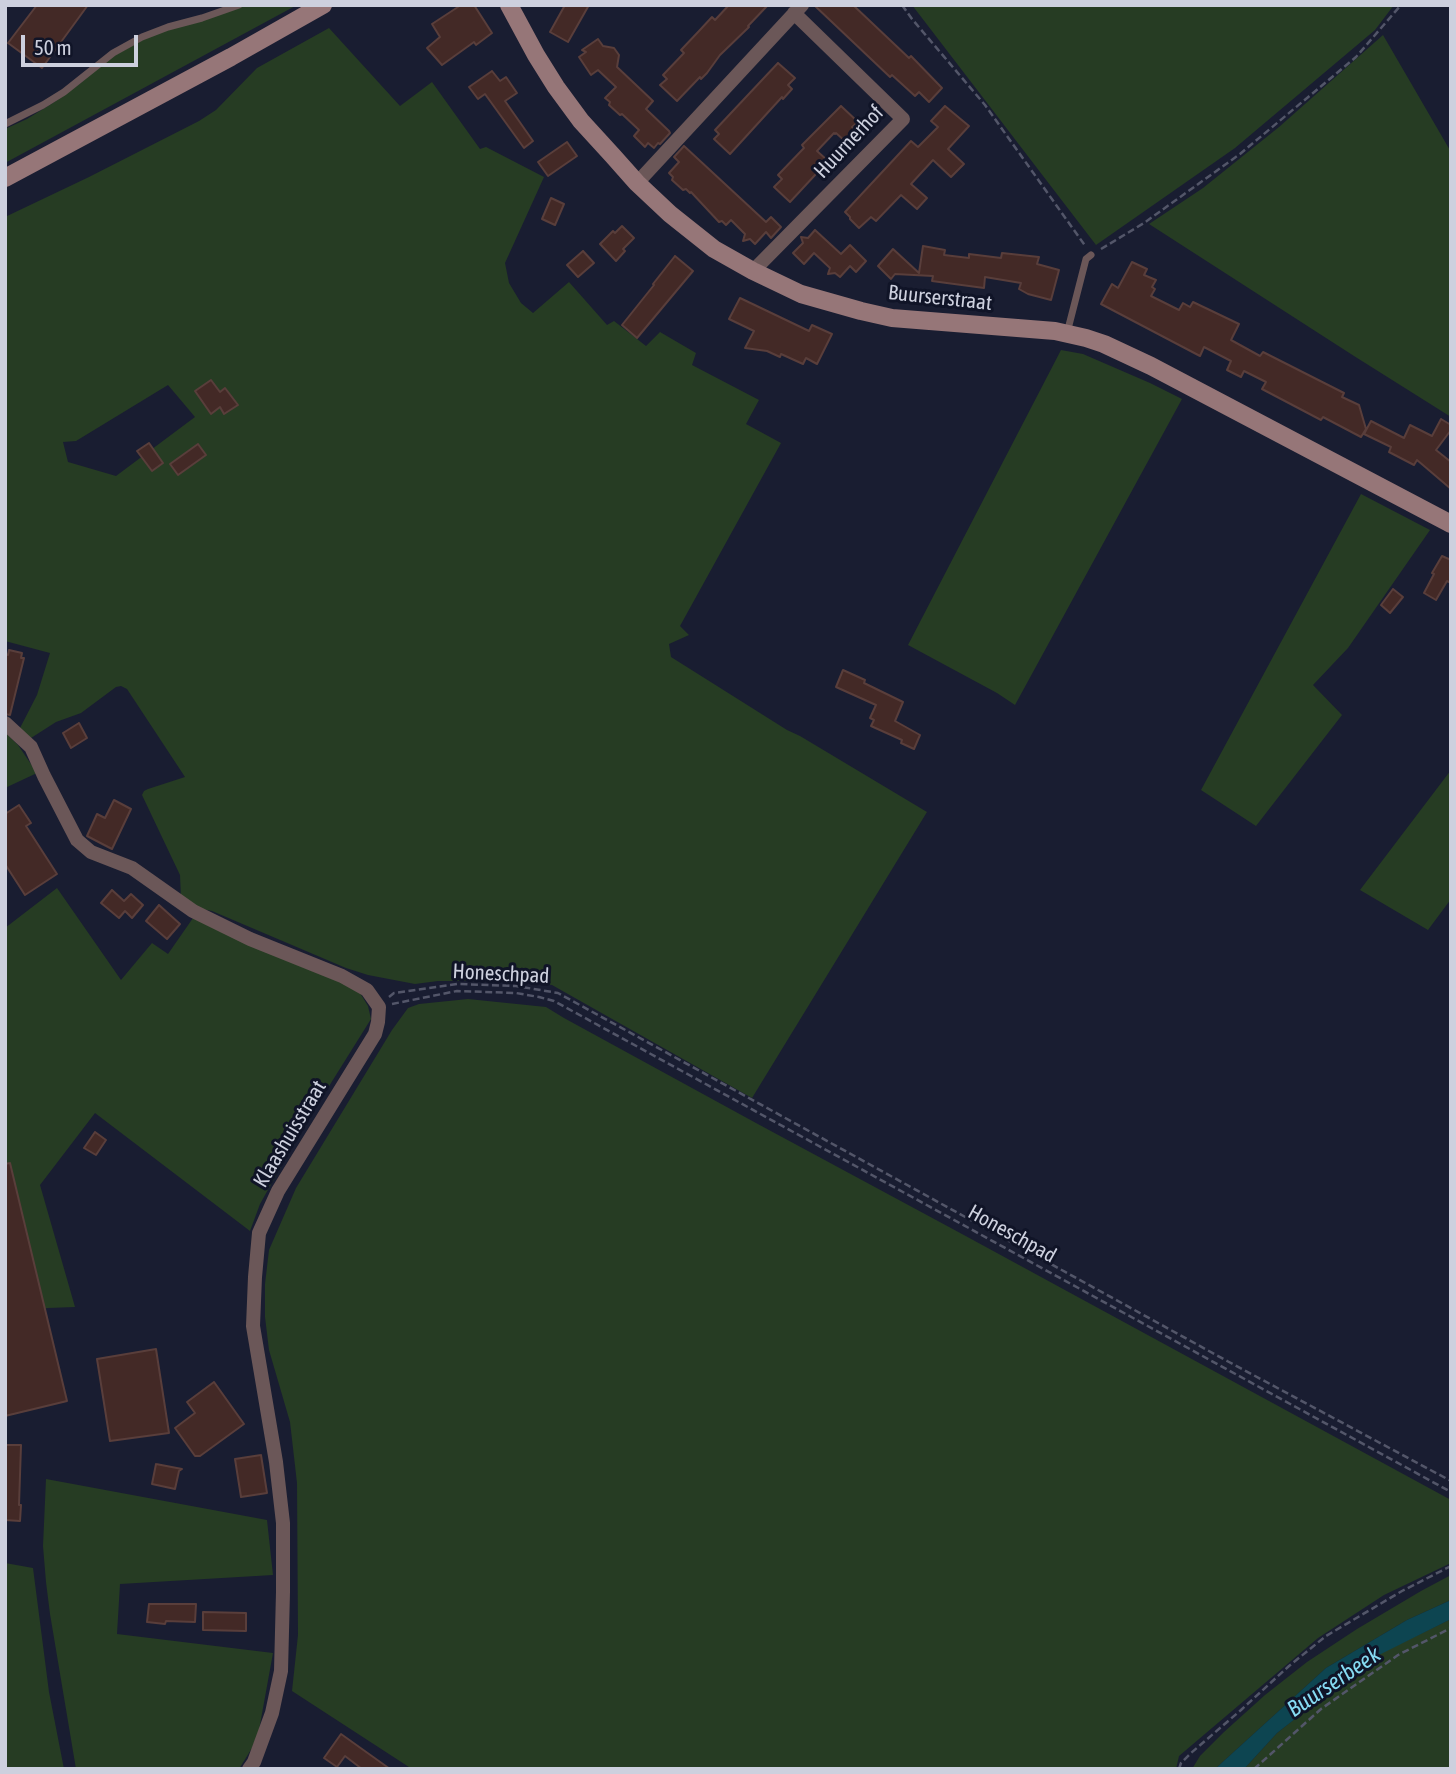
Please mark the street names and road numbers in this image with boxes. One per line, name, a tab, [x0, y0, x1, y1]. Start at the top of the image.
street label: Huurnerhof	[809, 100, 889, 184]
street label: Buurserstraat	[887, 280, 993, 316]
street label: Honeschpad	[452, 959, 550, 989]
street label: Klaashuisstraat	[248, 1076, 332, 1192]
street label: Honeschpad	[964, 1200, 1060, 1268]

